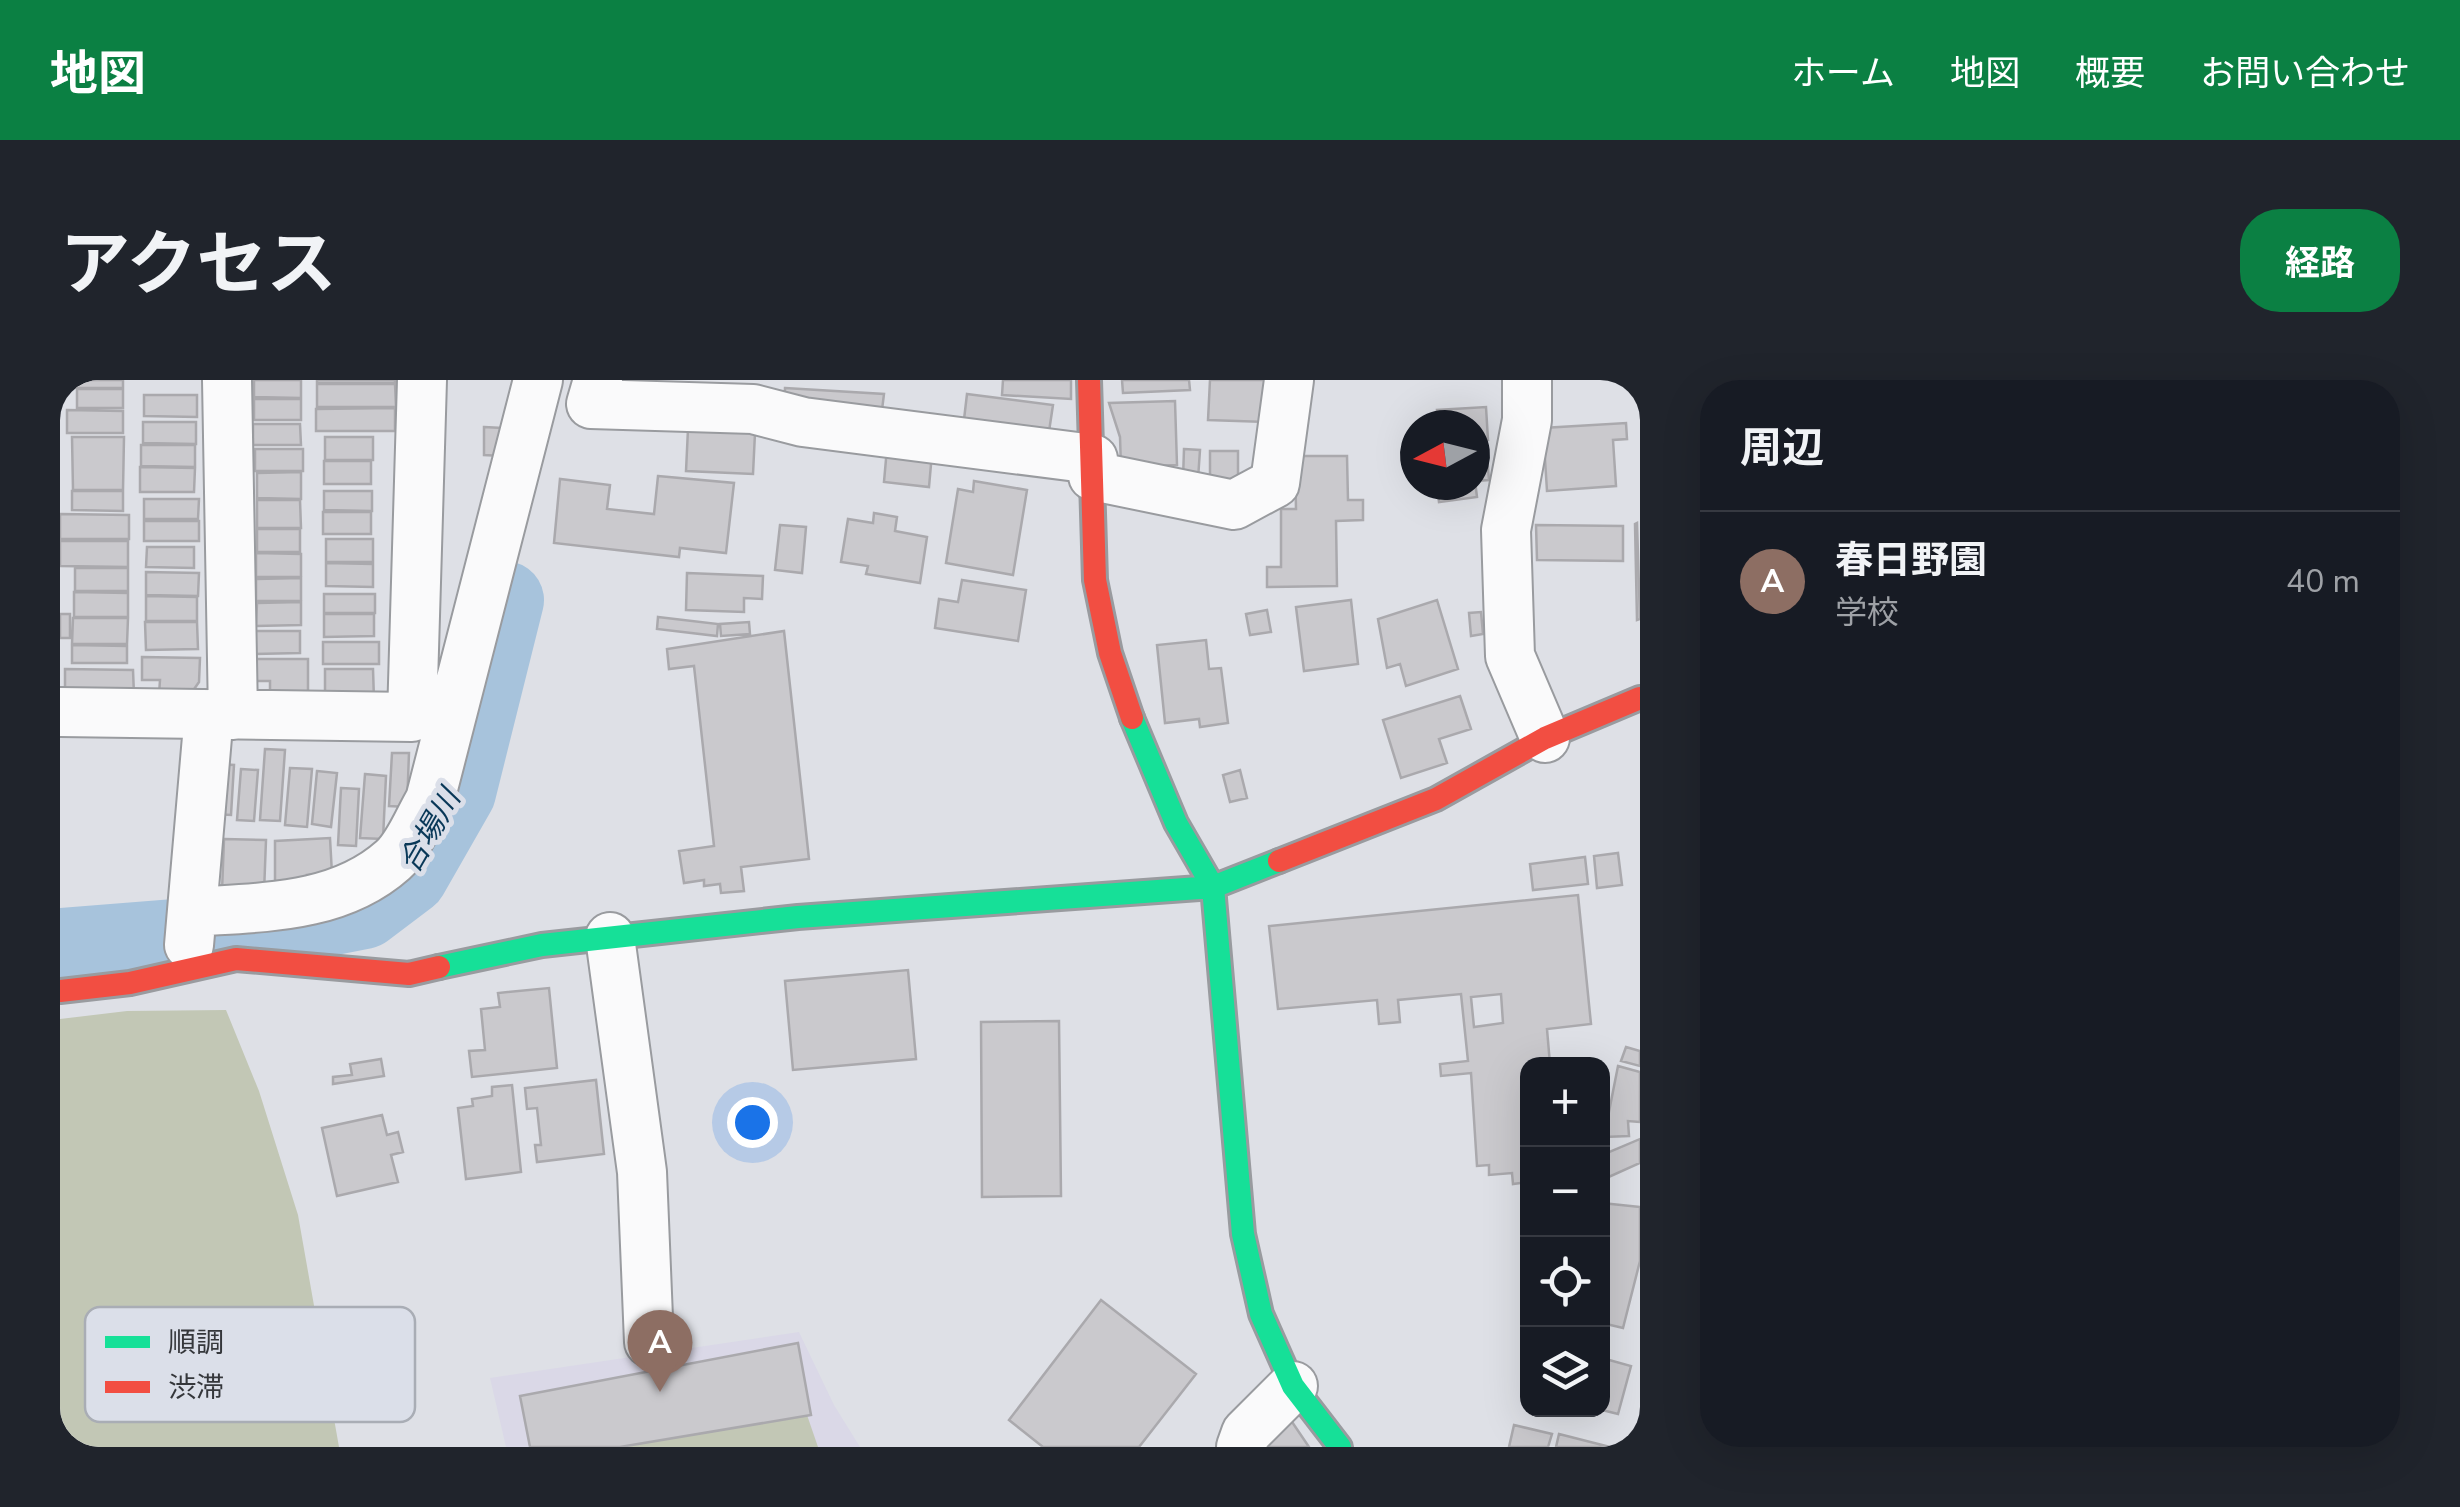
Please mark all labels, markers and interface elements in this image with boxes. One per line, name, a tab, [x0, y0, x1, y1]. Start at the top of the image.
text: 地図	[50, 41, 146, 107]
text: ホーム	[1791, 50, 1895, 97]
text: 地図	[1950, 50, 2020, 97]
text: 概要	[2075, 50, 2145, 97]
text: お問い合わせ	[2200, 50, 2410, 97]
button: 経路	[2240, 209, 2400, 312]
text: アクセス	[60, 217, 337, 313]
north arrow	[1400, 410, 1490, 500]
text: 周辺	[1740, 420, 1824, 477]
text: 春日野園	[1835, 535, 1987, 586]
text: A	[1761, 560, 1784, 603]
text: 40 m	[2286, 560, 2360, 603]
text: 学校	[1835, 591, 1899, 634]
water label: 合場川	[390, 779, 472, 880]
map controls	[1520, 1057, 1610, 1417]
button: +	[1520, 1057, 1610, 1147]
your location	[727, 1097, 778, 1148]
button: −	[1520, 1147, 1610, 1237]
button: locate	[1520, 1237, 1610, 1327]
legend	[85, 1307, 415, 1422]
pin: A	[628, 1310, 692, 1392]
text: 順調	[168, 1324, 224, 1362]
button: layers	[1520, 1327, 1610, 1417]
text: 渋滞	[168, 1369, 224, 1407]

